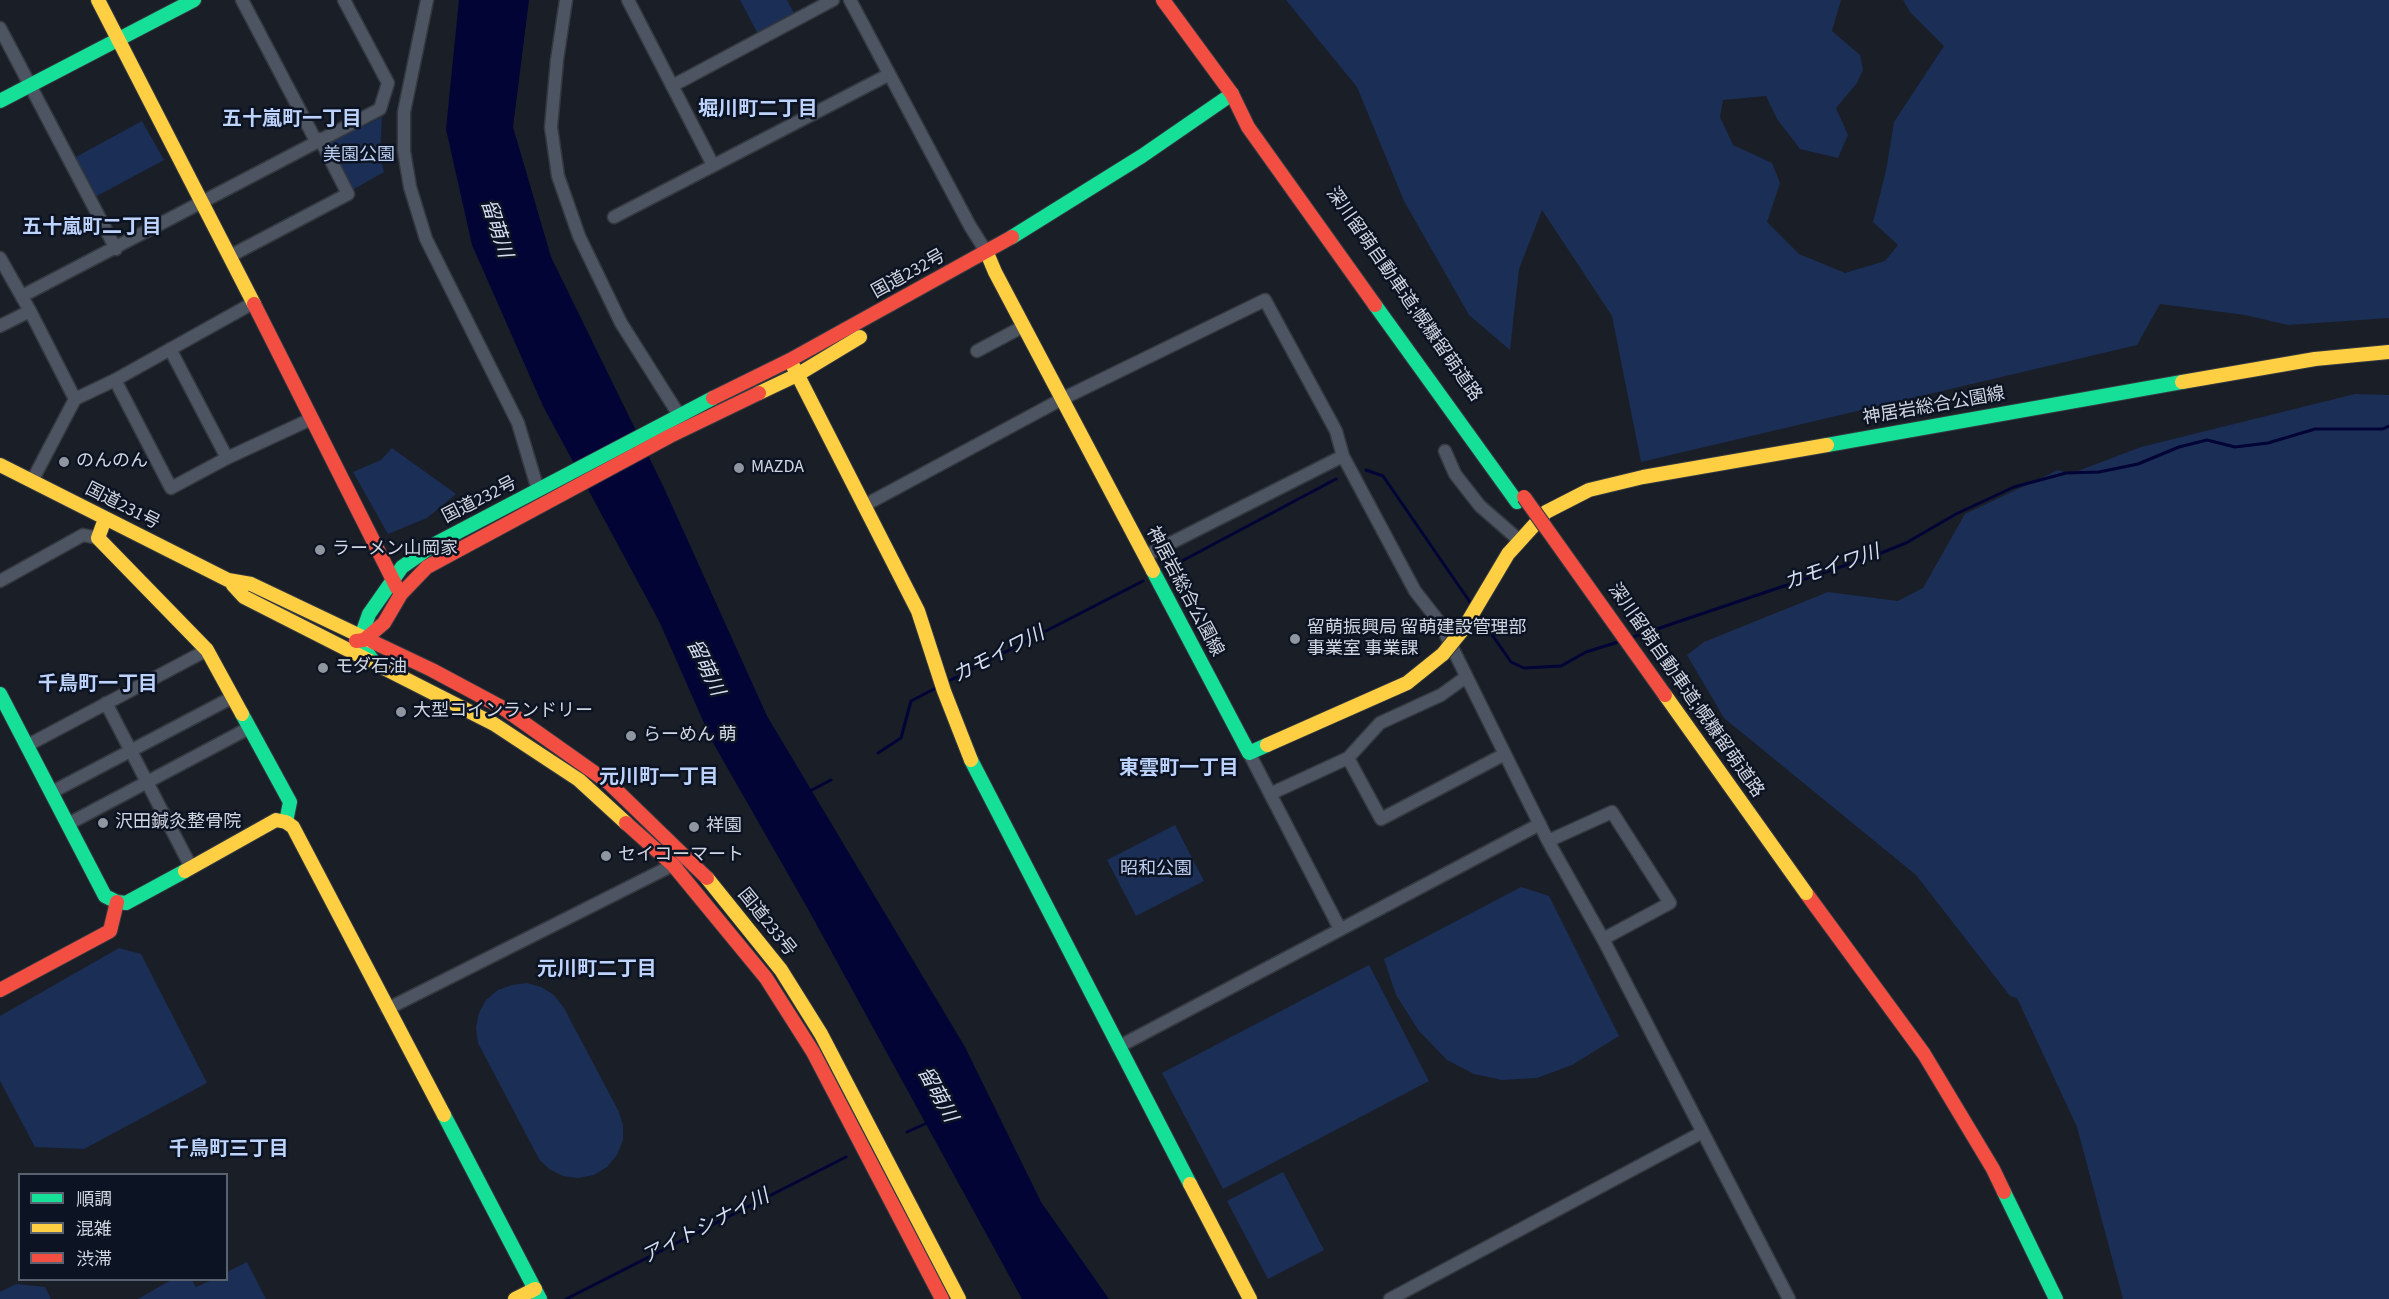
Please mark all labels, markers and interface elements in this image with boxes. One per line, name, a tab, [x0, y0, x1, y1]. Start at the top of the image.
district label: 堀川町二丁目	[698, 99, 818, 123]
district label: 五十嵐町一丁目	[222, 109, 362, 133]
park label: 美園公園	[323, 145, 395, 167]
street label: 深川留萌自動車道;幌糠留萌道路	[1321, 184, 1485, 406]
water label: 留萌川	[474, 197, 516, 261]
district label: 五十嵐町二丁目	[22, 217, 162, 241]
street label: 国道232号	[868, 246, 950, 304]
street label: 神居岩総合公園線	[1861, 384, 2007, 430]
place label: のんのん	[76, 451, 148, 473]
marker: のんのん	[57, 455, 71, 469]
place label: MAZDA	[751, 457, 804, 479]
marker: MAZDA	[732, 461, 746, 475]
street label: 国道232号	[439, 473, 521, 529]
street label: 国道231号	[81, 479, 163, 535]
street label: 神居岩総合公園線	[1141, 523, 1227, 661]
place label: ラーメン山岡家	[332, 539, 458, 561]
water label: カモイワ川	[1781, 541, 1883, 597]
marker: ラーメン山岡家	[313, 543, 327, 557]
street label: 深川留萌自動車道;幌糠留萌道路	[1603, 580, 1767, 802]
place label: 留萌振興局 留萌建設管理部 事業室 事業課	[1307, 618, 1527, 660]
water label: カモイワ川	[949, 623, 1049, 689]
marker: 留萌振興局 留萌建設管理部 事業室 事業課	[1288, 632, 1302, 646]
water label: 留萌川	[680, 636, 728, 700]
place label: モダ石油	[335, 657, 407, 679]
marker: モダ石油	[316, 661, 330, 675]
district label: 千鳥町一丁目	[38, 674, 158, 698]
place label: 大型コインランドリー	[413, 701, 593, 723]
marker: 大型コインランドリー	[394, 705, 408, 719]
place label: らーめん 萌	[643, 725, 737, 747]
marker: らーめん 萌	[624, 729, 638, 743]
district label: 東雲町一丁目	[1119, 758, 1239, 782]
district label: 元川町一丁目	[599, 767, 719, 791]
place label: 沢田鍼灸整骨院	[115, 812, 241, 834]
marker: 沢田鍼灸整骨院	[96, 816, 110, 830]
place label: 祥園	[706, 816, 742, 838]
marker: 祥園	[687, 820, 701, 834]
place label: セイコーマート	[618, 845, 744, 867]
marker: セイコーマート	[599, 849, 613, 863]
park label: 昭和公園	[1120, 859, 1192, 881]
street label: 国道233号	[732, 885, 800, 961]
district label: 元川町二丁目	[537, 959, 657, 983]
water label: 留萌川	[911, 1063, 961, 1127]
district label: 千鳥町三丁目	[169, 1139, 289, 1163]
legend	[18, 1173, 228, 1281]
water label: アイトシナイ川	[638, 1186, 774, 1270]
text: 順調	[76, 1187, 112, 1212]
text: 混雑	[76, 1217, 112, 1242]
text: 渋滞	[76, 1247, 112, 1272]

